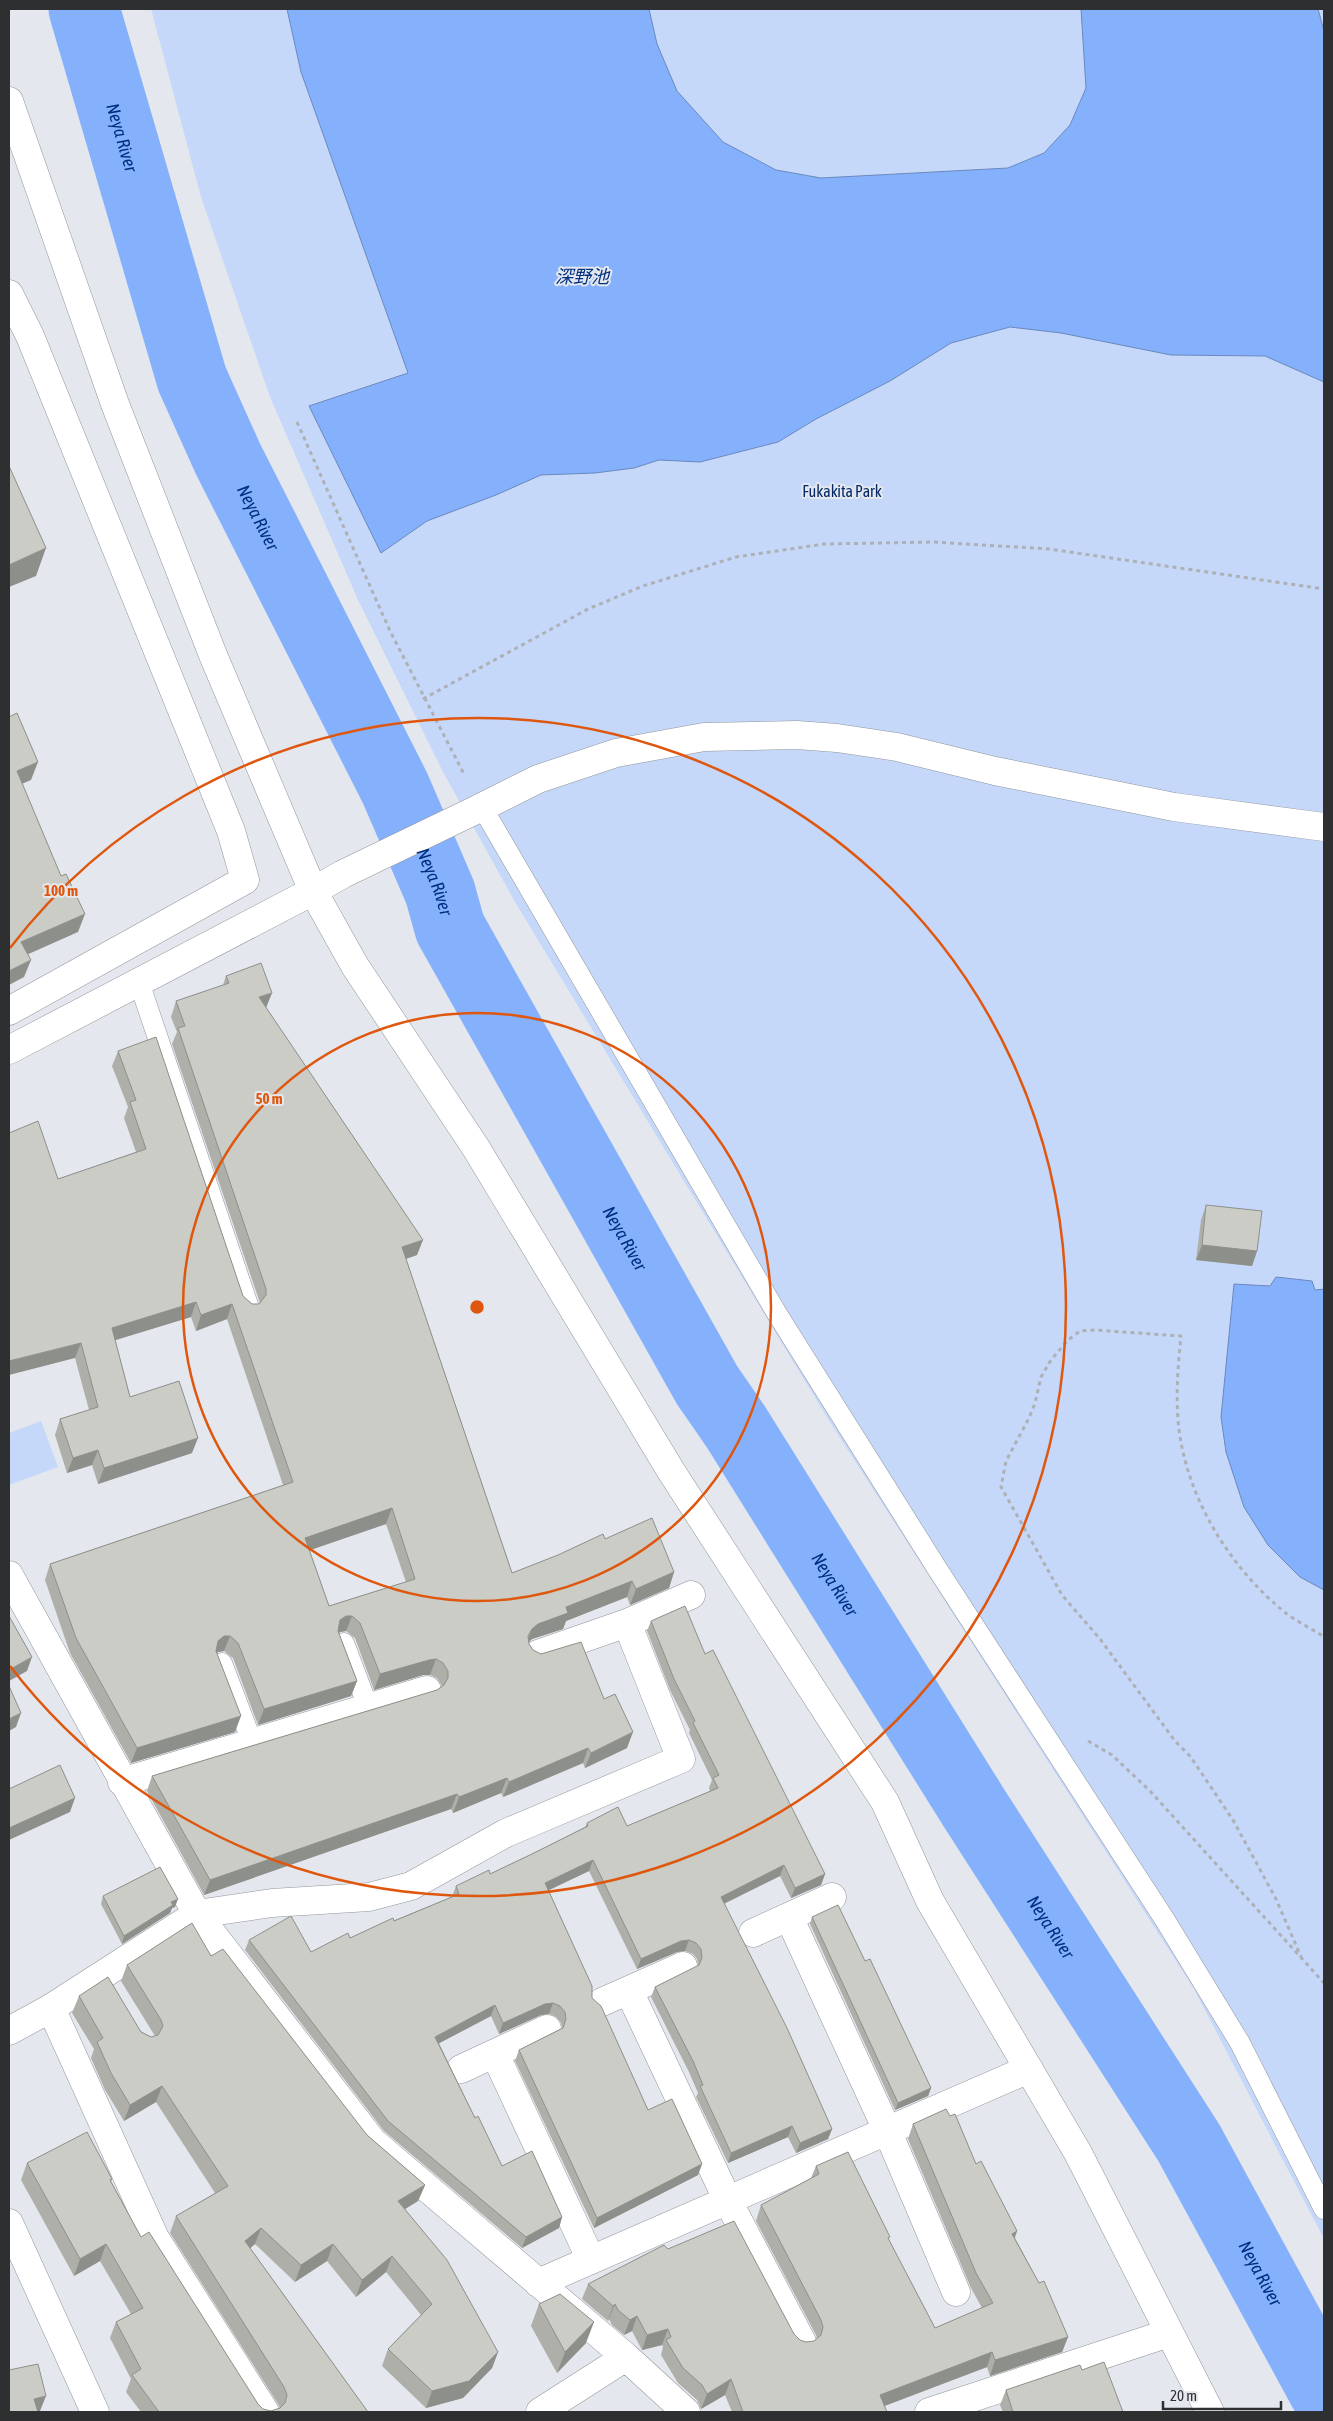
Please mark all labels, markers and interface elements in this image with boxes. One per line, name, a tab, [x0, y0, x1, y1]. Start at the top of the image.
water label: Neya River	[102, 101, 142, 175]
water label: 深野池	[555, 266, 611, 287]
water label: Neya River	[233, 481, 284, 554]
park label: Fukakita Park	[802, 482, 882, 500]
water label: Neya River	[412, 845, 457, 918]
text: 100 m	[44, 882, 78, 899]
text: 50 m	[256, 1090, 283, 1107]
water label: Neya River	[599, 1202, 652, 1275]
centre of rings	[468, 1298, 486, 1316]
water label: Neya River	[807, 1549, 863, 1620]
water label: Neya River	[1023, 1892, 1079, 1963]
water label: Neya River	[1234, 2237, 1287, 2310]
scale bar	[1163, 2378, 1280, 2410]
text: 20 m	[1170, 2387, 1197, 2404]

